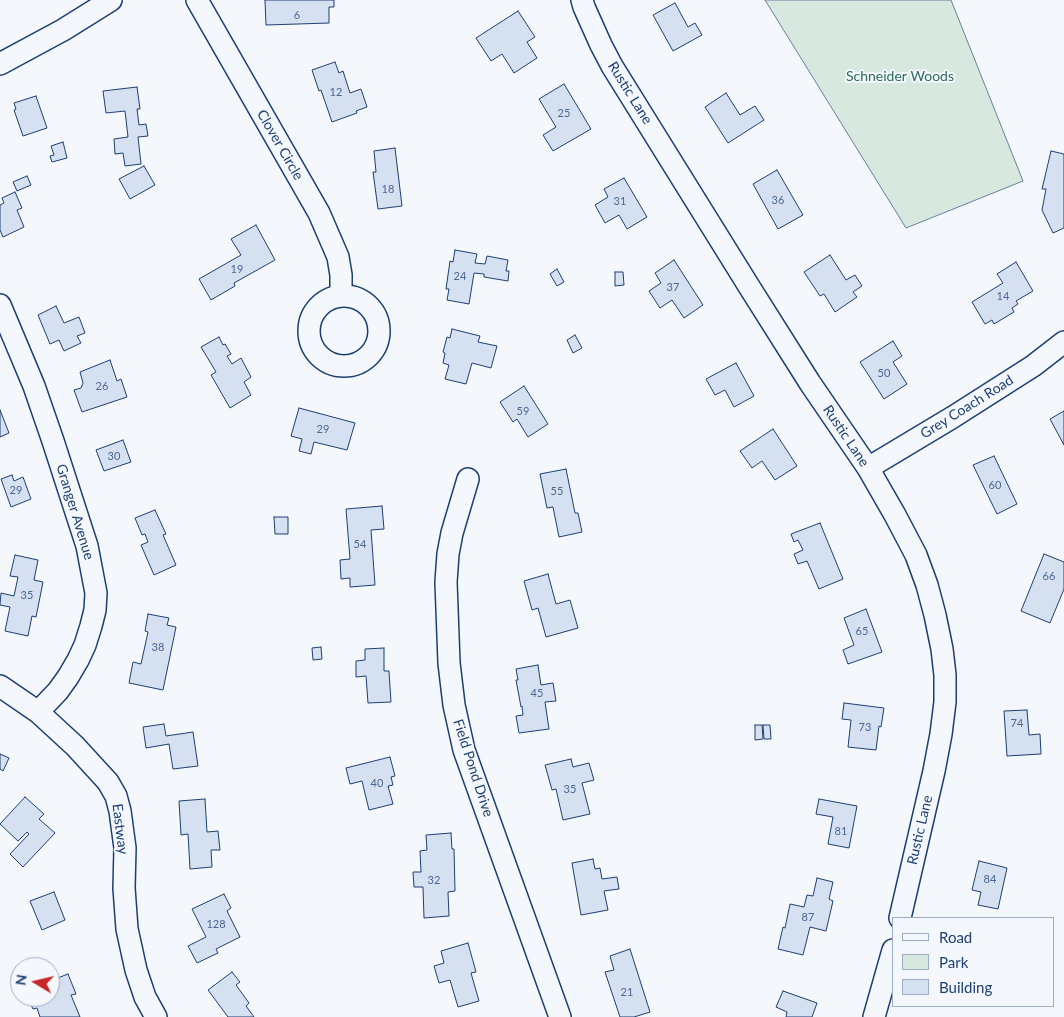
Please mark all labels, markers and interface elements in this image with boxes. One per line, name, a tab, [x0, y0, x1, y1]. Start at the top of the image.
house number: 6	[294, 8, 300, 22]
street label: Rustic Lane	[604, 59, 656, 127]
park label: Schneider Woods	[846, 68, 954, 84]
house number: 12	[330, 85, 342, 99]
house number: 25	[558, 106, 570, 120]
street label: Clover Circle	[253, 107, 307, 183]
house number: 18	[382, 182, 394, 196]
house number: 36	[772, 193, 784, 207]
house number: 31	[614, 194, 626, 208]
house number: 19	[231, 262, 243, 276]
house number: 24	[454, 269, 466, 283]
house number: 37	[667, 280, 679, 294]
house number: 14	[997, 289, 1009, 303]
house number: 50	[878, 366, 890, 380]
street label: Grey Coach Road	[918, 372, 1016, 442]
house number: 26	[96, 379, 108, 393]
street label: Rustic Lane	[819, 402, 873, 470]
house number: 59	[517, 404, 529, 418]
house number: 29	[317, 422, 329, 436]
house number: 30	[108, 449, 120, 463]
street label: Granger Avenue	[52, 462, 98, 562]
house number: 60	[989, 478, 1001, 492]
house number: 29	[10, 483, 22, 497]
house number: 55	[551, 484, 563, 498]
house number: 54	[354, 537, 366, 551]
house number: 66	[1043, 569, 1055, 583]
house number: 35	[21, 588, 33, 602]
house number: 65	[856, 624, 868, 638]
house number: 38	[152, 640, 164, 654]
house number: 45	[531, 686, 543, 700]
house number: 74	[1011, 716, 1023, 730]
street label: Field Pond Drive	[449, 717, 497, 819]
house number: 73	[859, 720, 871, 734]
house number: 40	[371, 776, 383, 790]
house number: 35	[564, 782, 576, 796]
street label: Rustic Lane	[904, 794, 936, 866]
street label: Eastway	[109, 803, 131, 855]
house number: 81	[835, 824, 847, 838]
house number: 84	[984, 872, 996, 886]
house number: 32	[428, 873, 440, 887]
house number: 87	[802, 910, 814, 924]
house number: 128	[206, 917, 226, 931]
legend	[892, 917, 1054, 1007]
text: Road	[939, 928, 972, 946]
text: Park	[939, 953, 968, 971]
north arrow	[10, 957, 60, 1007]
text: N	[11, 973, 30, 986]
text: Building	[939, 978, 992, 996]
house number: 21	[621, 985, 633, 999]

